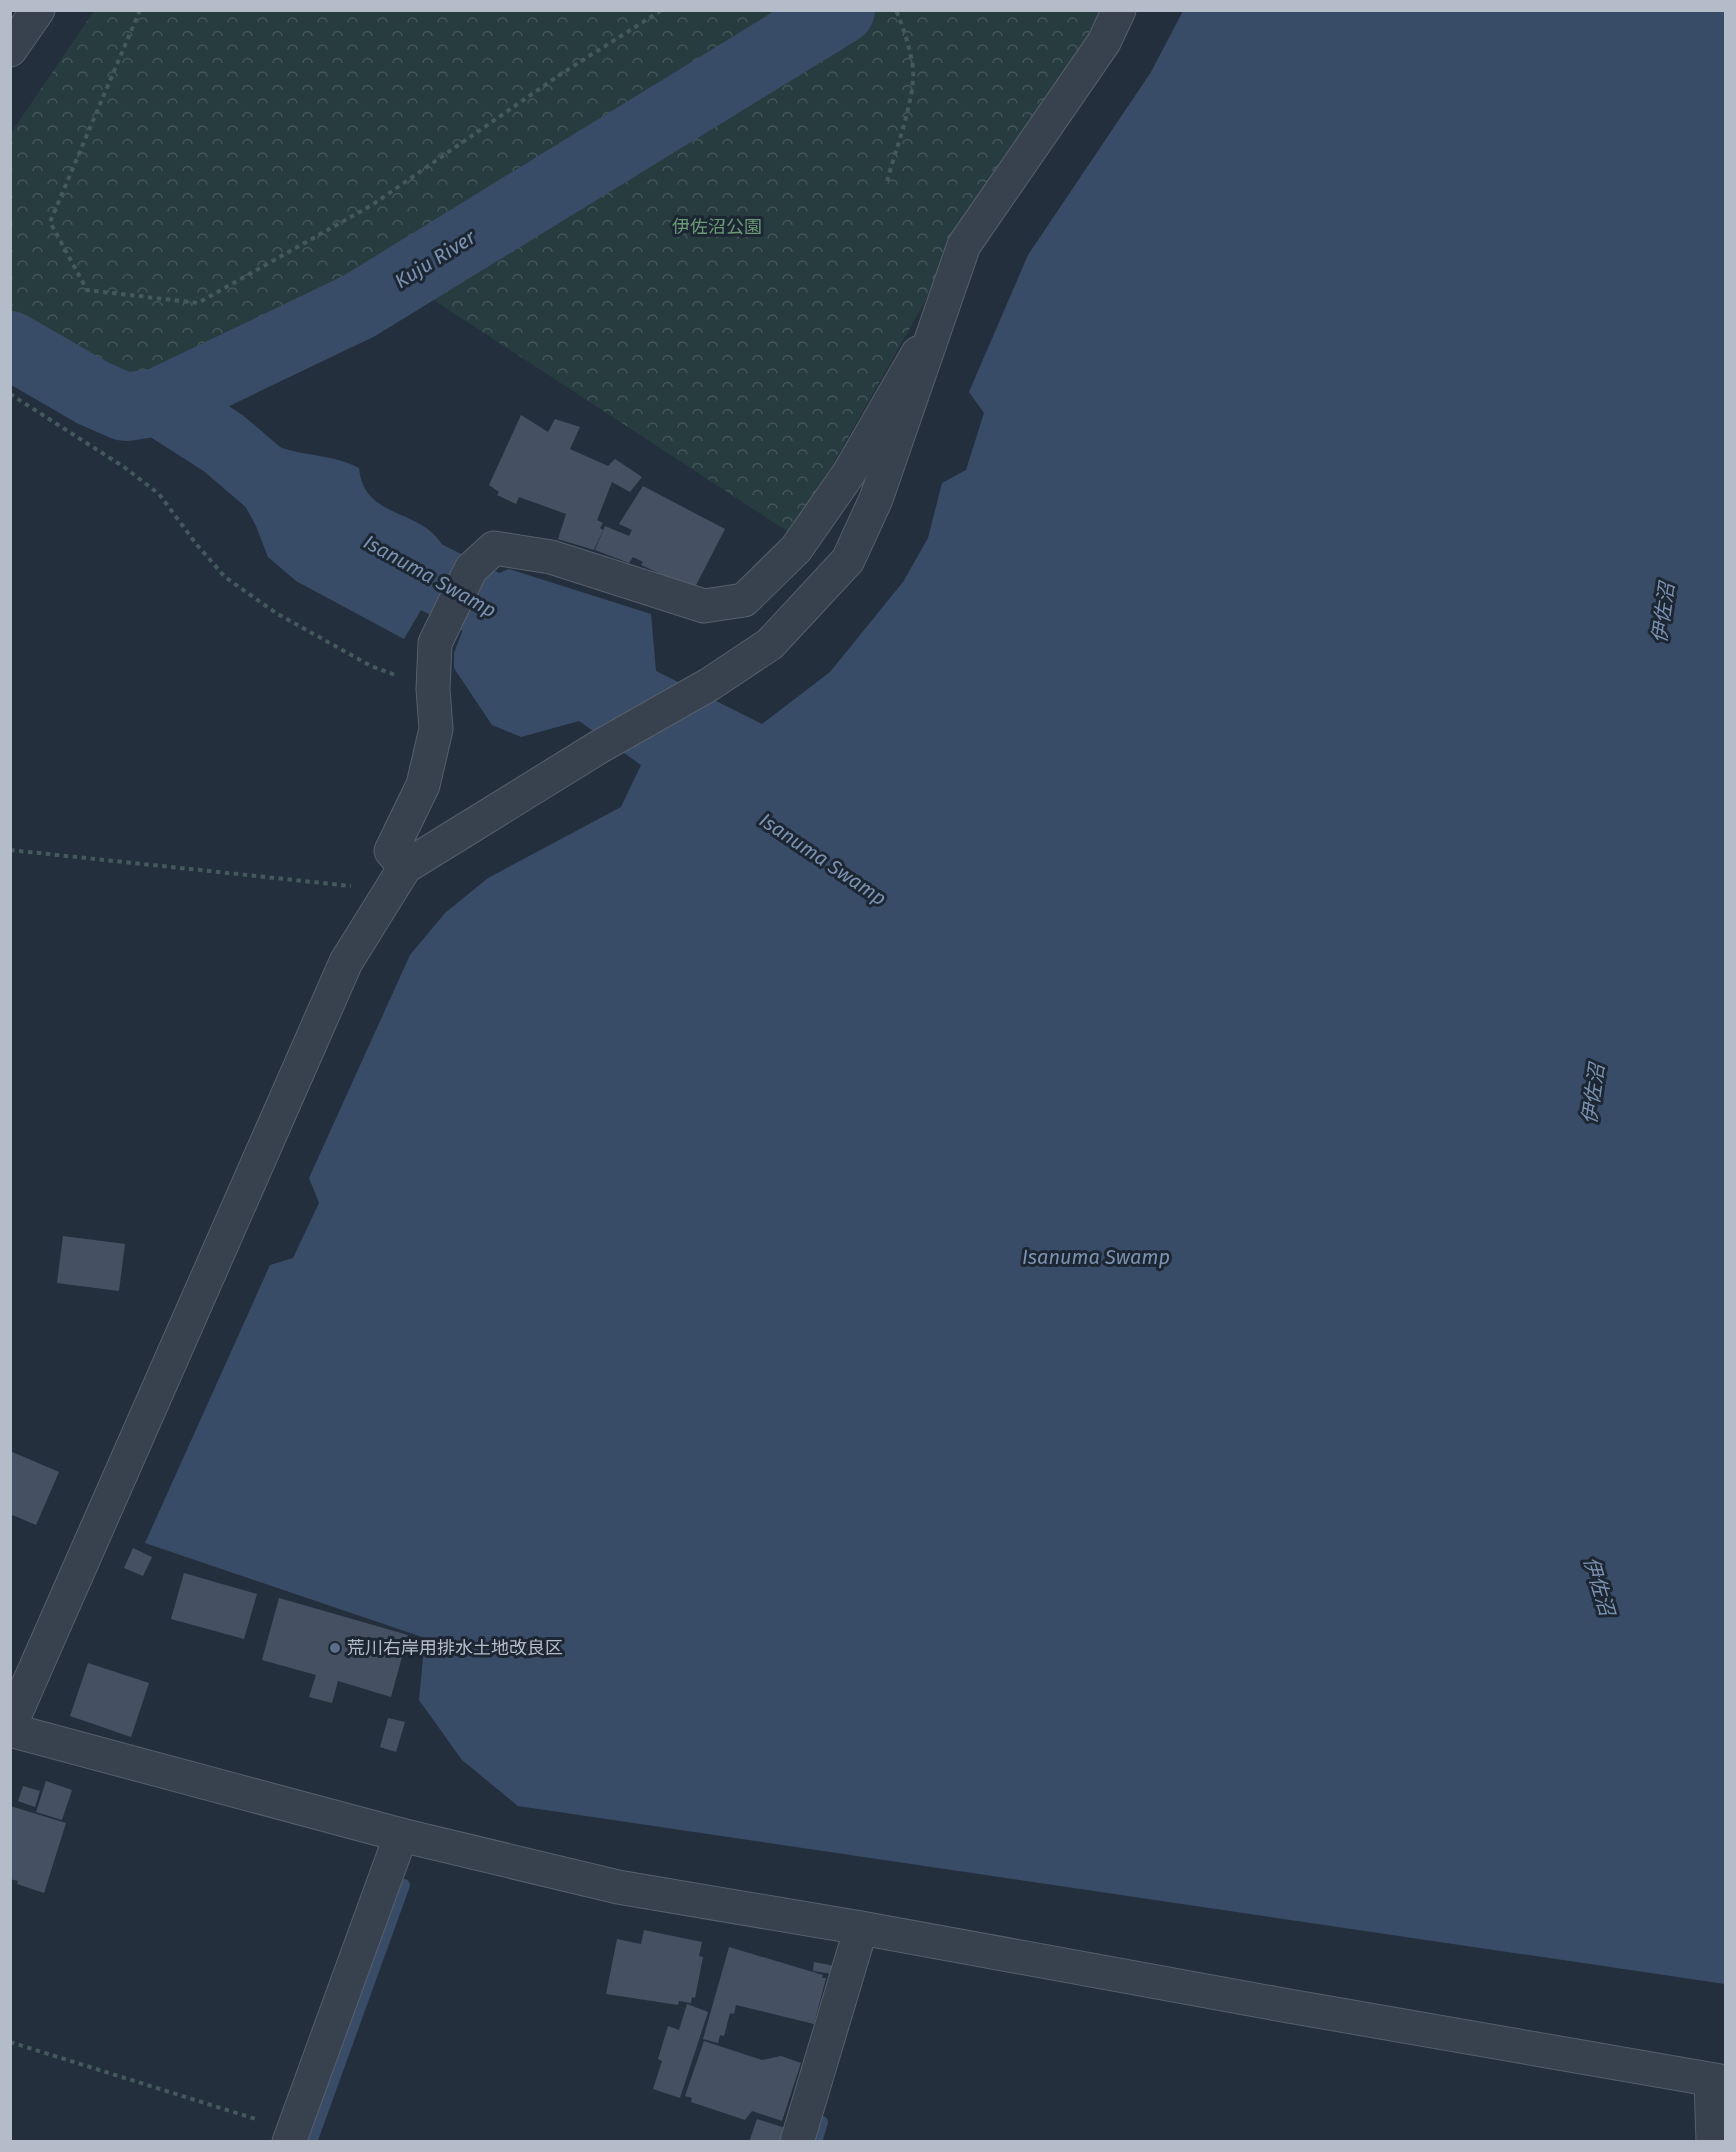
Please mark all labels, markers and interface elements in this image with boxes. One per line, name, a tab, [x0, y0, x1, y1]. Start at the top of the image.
park label: 伊佐沼公園	[672, 216, 762, 238]
water label: Kuju River	[390, 224, 481, 293]
water label: Isanuma Swamp	[359, 530, 501, 622]
water label: 伊佐沼	[1647, 579, 1679, 644]
water label: Isanuma Swamp	[755, 808, 891, 910]
water label: 伊佐沼	[1577, 1060, 1609, 1125]
water label: Isanuma Swamp	[1022, 1245, 1170, 1269]
water label: 伊佐沼	[1579, 1554, 1620, 1621]
place label: 荒川右岸用排水土地改良区	[347, 1637, 563, 1659]
marker: 荒川右岸用排水土地改良区	[328, 1641, 342, 1655]

